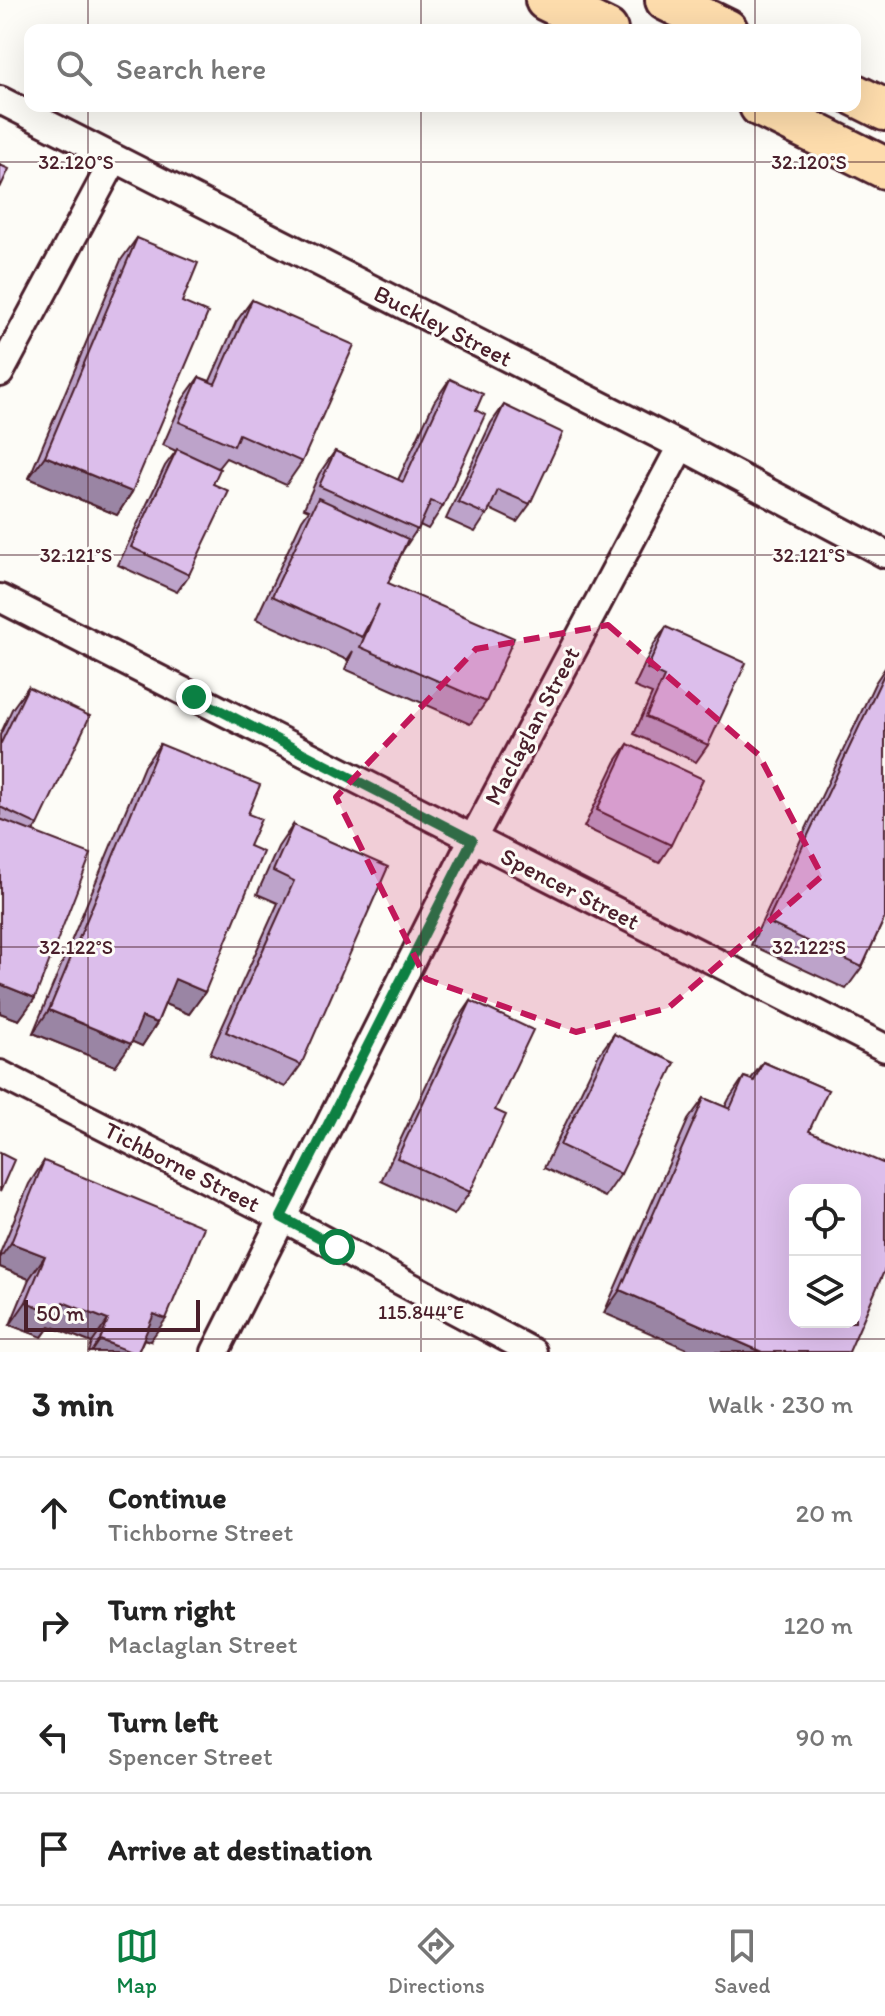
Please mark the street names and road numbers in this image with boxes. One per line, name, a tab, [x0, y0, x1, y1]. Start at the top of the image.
street label: Buckley Street	[369, 278, 517, 373]
street label: Maclaglan Street	[478, 642, 585, 810]
street label: Spencer Street	[496, 841, 645, 936]
street label: Tichborne Street	[99, 1115, 265, 1218]

